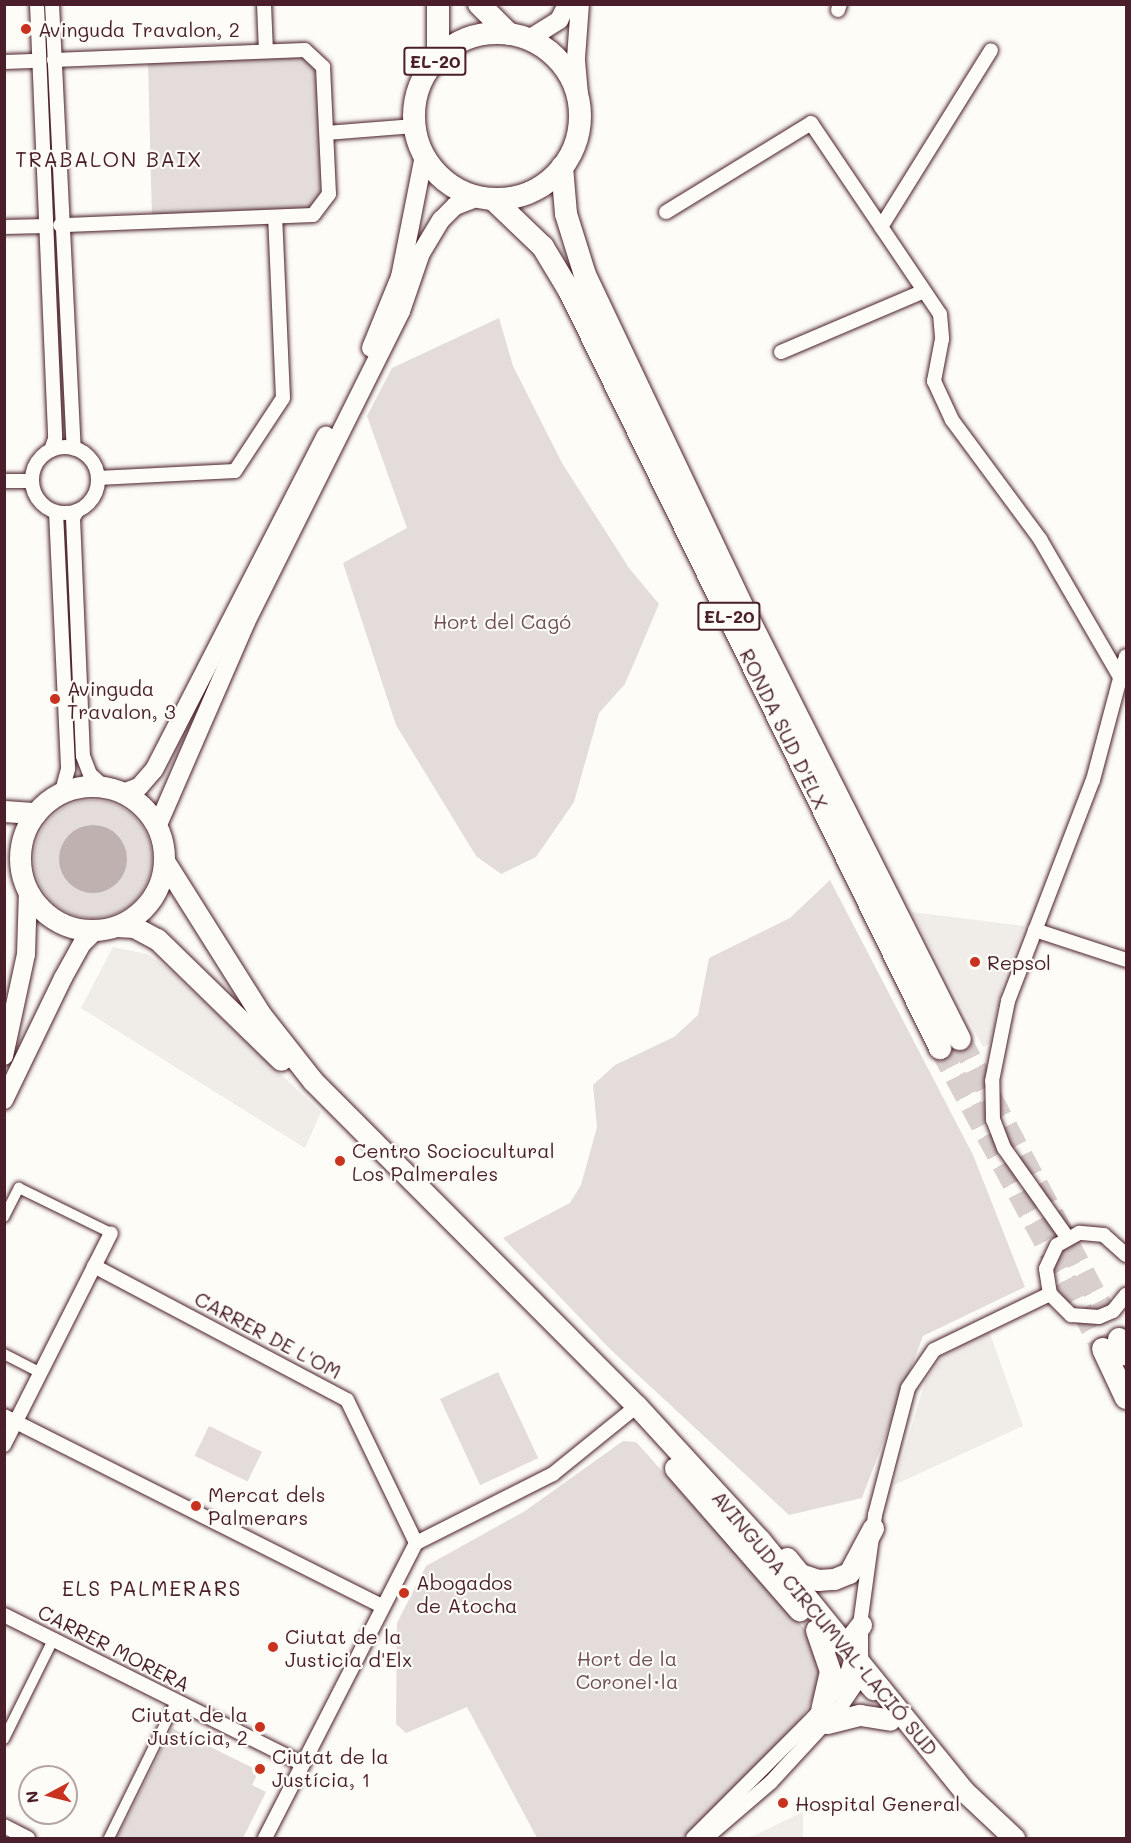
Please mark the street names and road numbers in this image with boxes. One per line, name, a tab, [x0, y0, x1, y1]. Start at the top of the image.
road number: EL-20	[402, 46, 468, 76]
road number: EL-20	[696, 601, 762, 631]
street label: RONDA SUD D'ELX	[735, 645, 833, 813]
street label: CARRER DE L'OM	[191, 1286, 345, 1384]
street label: AVINGUDA CIRCUMVAL·LACIÓ SUD	[707, 1486, 943, 1760]
street label: CARRER MORERA	[34, 1599, 194, 1697]

